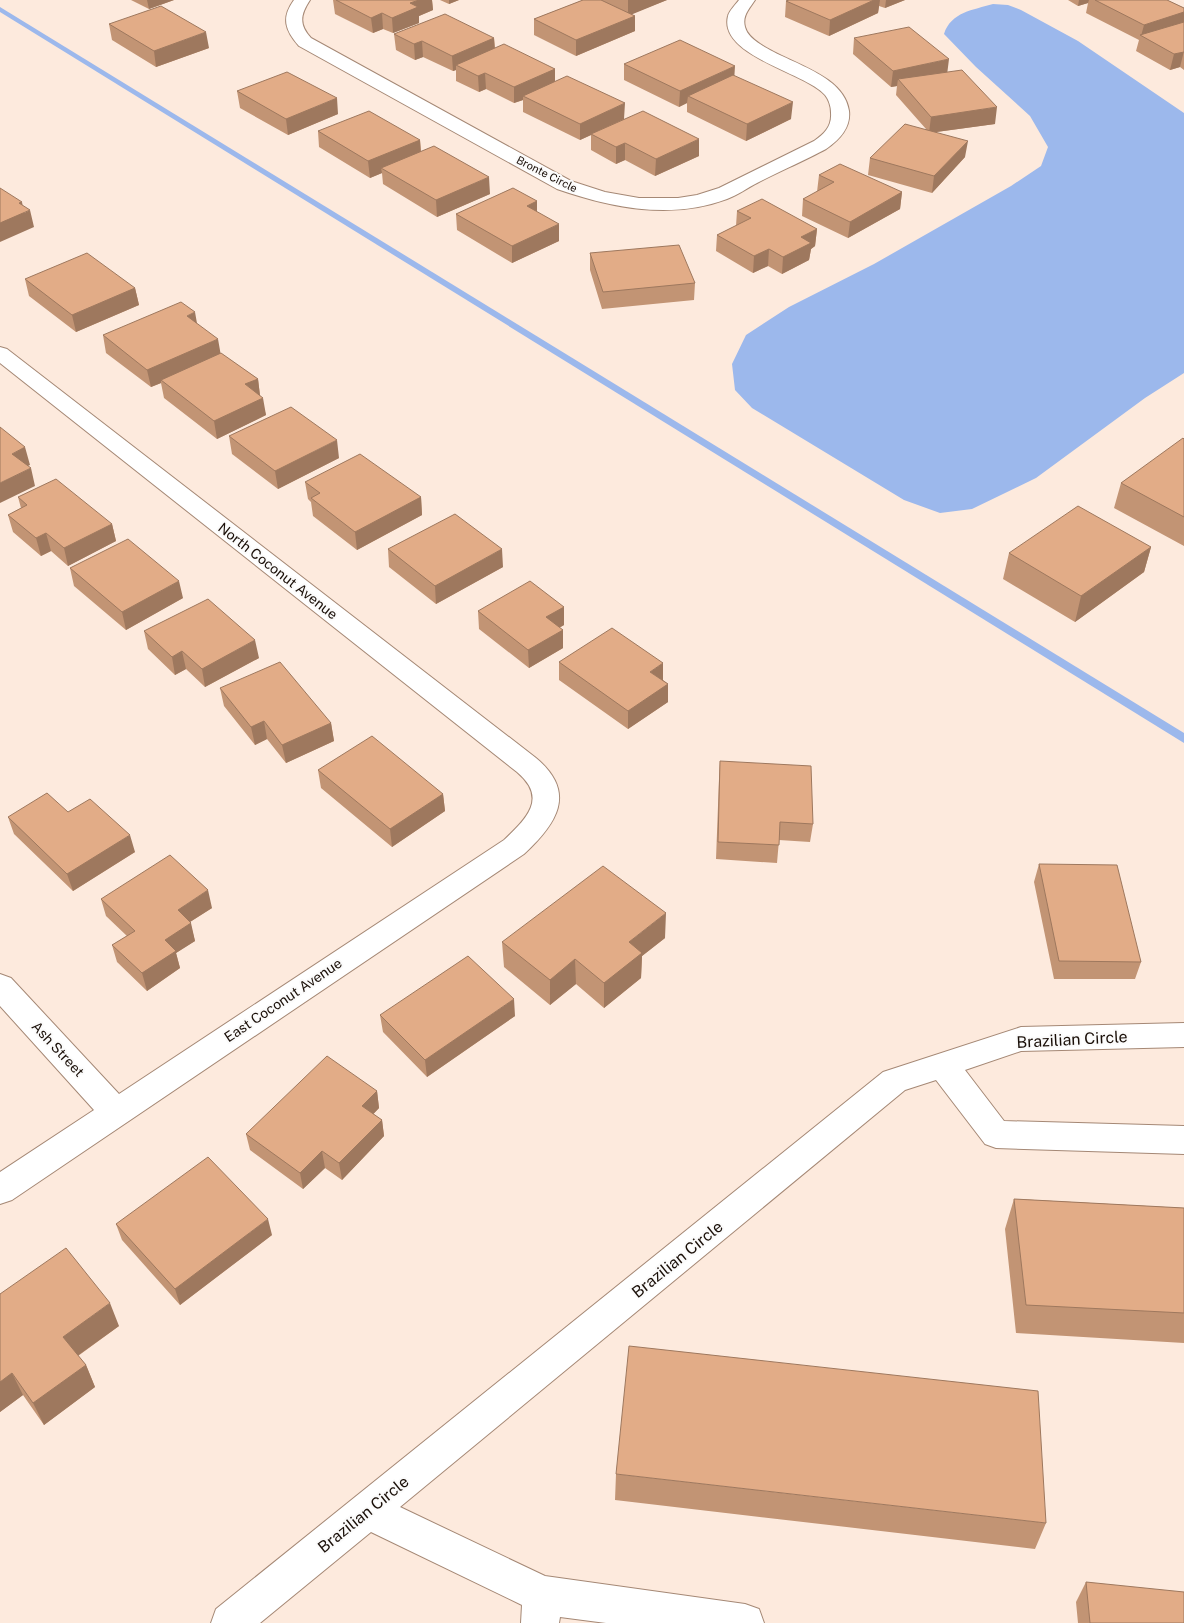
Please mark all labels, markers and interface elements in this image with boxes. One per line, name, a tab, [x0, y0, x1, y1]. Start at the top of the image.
street label: Bronte Circle	[515, 154, 579, 194]
street label: North Coconut Avenue	[215, 520, 341, 623]
street label: East Coconut Avenue	[221, 955, 345, 1045]
street label: Ash Street	[29, 1018, 87, 1080]
street label: Brazilian Circle	[1016, 1027, 1128, 1052]
street label: Brazilian Circle	[628, 1217, 727, 1302]
street label: Brazilian Circle	[314, 1472, 413, 1557]

